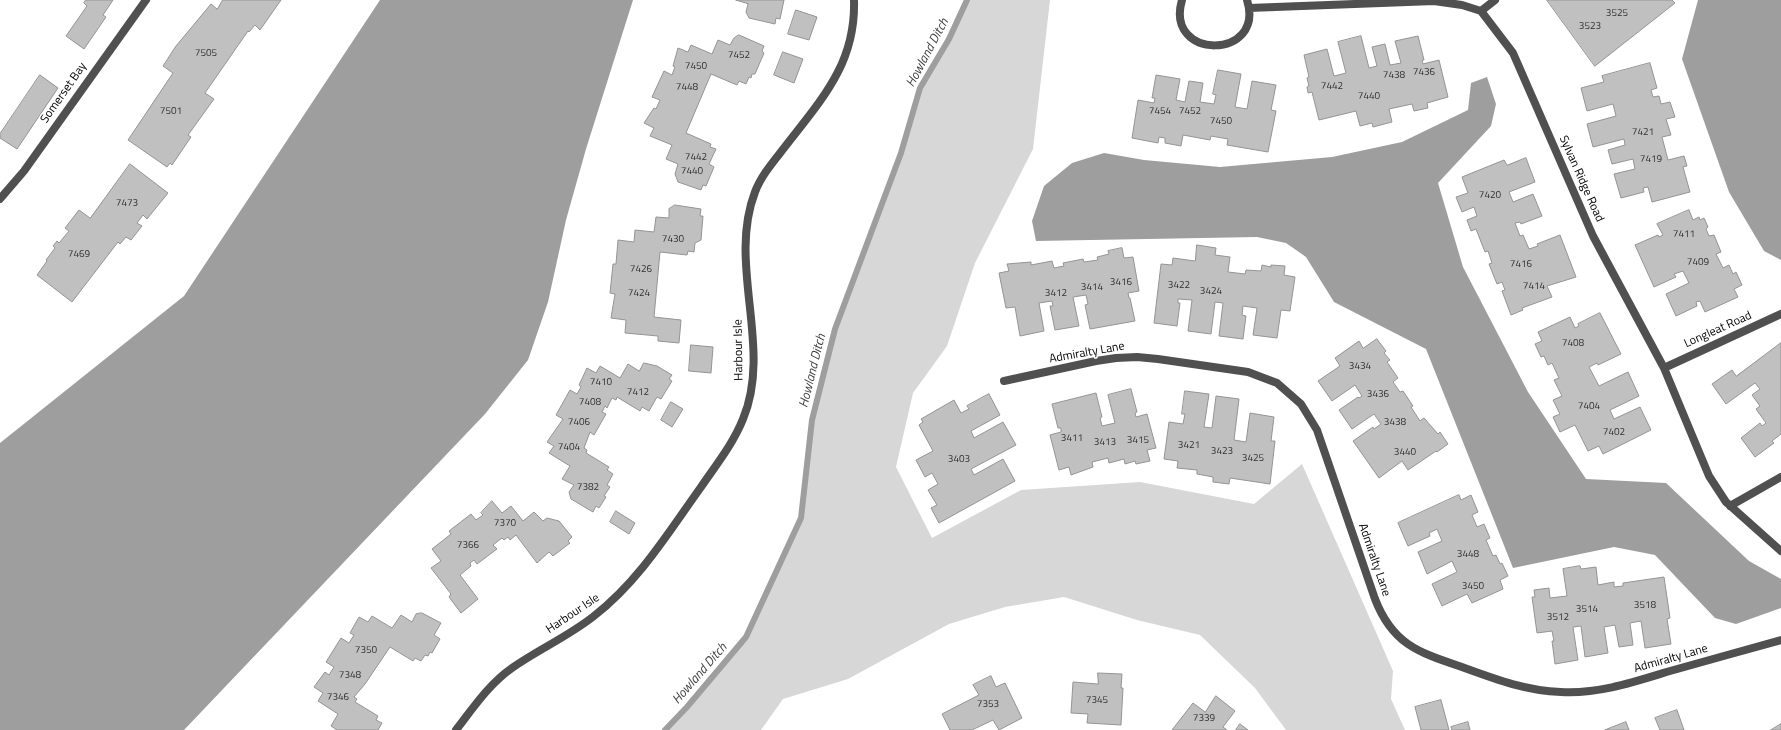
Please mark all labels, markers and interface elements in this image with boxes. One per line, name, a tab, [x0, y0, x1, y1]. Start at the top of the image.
house number: 3525	[1606, 8, 1628, 20]
water label: Howland Ditch	[903, 16, 953, 90]
house number: 3523	[1579, 21, 1601, 33]
house number: 7505	[195, 48, 217, 60]
house number: 7452	[728, 50, 750, 62]
street label: Somerset Bay	[38, 60, 90, 126]
house number: 7450	[685, 61, 707, 73]
house number: 7436	[1413, 67, 1435, 79]
house number: 7438	[1383, 70, 1405, 82]
house number: 7442	[1321, 81, 1343, 93]
house number: 7448	[676, 82, 698, 94]
house number: 7440	[1358, 91, 1380, 103]
house number: 7501	[160, 106, 182, 118]
house number: 7454	[1149, 106, 1171, 118]
house number: 7452	[1179, 106, 1201, 118]
house number: 7450	[1210, 116, 1232, 128]
house number: 7421	[1632, 127, 1654, 139]
street label: Sylvan Ridge Road	[1556, 134, 1606, 224]
house number: 7442	[685, 152, 707, 164]
house number: 7419	[1640, 154, 1662, 166]
house number: 7440	[681, 166, 703, 178]
house number: 7420	[1479, 190, 1501, 202]
house number: 7473	[116, 198, 138, 210]
house number: 7411	[1673, 229, 1695, 241]
house number: 7430	[662, 234, 684, 246]
house number: 7469	[68, 249, 90, 261]
house number: 7409	[1687, 257, 1709, 269]
house number: 7416	[1510, 259, 1532, 271]
house number: 7426	[630, 264, 652, 276]
house number: 3416	[1110, 277, 1132, 289]
house number: 3422	[1168, 280, 1190, 292]
house number: 7414	[1523, 281, 1545, 293]
house number: 3414	[1081, 282, 1103, 294]
house number: 3424	[1200, 286, 1222, 298]
house number: 7424	[628, 288, 650, 300]
house number: 3412	[1045, 288, 1067, 300]
street label: Longleat Road	[1682, 309, 1754, 351]
street label: Harbour Isle	[731, 319, 747, 381]
water label: Howland Ditch	[796, 333, 830, 409]
house number: 7408	[1562, 338, 1584, 350]
street label: Admiralty Lane	[1048, 339, 1126, 367]
house number: 3434	[1349, 361, 1371, 373]
house number: 7410	[590, 377, 612, 389]
house number: 7412	[627, 387, 649, 399]
house number: 3436	[1367, 389, 1389, 401]
house number: 7408	[579, 397, 601, 409]
house number: 7404	[1578, 401, 1600, 413]
house number: 7406	[568, 417, 590, 429]
house number: 3438	[1384, 417, 1406, 429]
house number: 7402	[1603, 427, 1625, 439]
house number: 3411	[1061, 433, 1083, 445]
house number: 3415	[1127, 435, 1149, 447]
house number: 3413	[1094, 437, 1116, 449]
house number: 3421	[1178, 440, 1200, 452]
house number: 7404	[558, 442, 580, 454]
house number: 3423	[1211, 446, 1233, 458]
house number: 3440	[1394, 447, 1416, 459]
house number: 3425	[1242, 453, 1264, 465]
house number: 3403	[948, 454, 970, 466]
house number: 7382	[577, 482, 599, 494]
house number: 7370	[494, 518, 516, 530]
street label: Admiralty Lane	[1355, 522, 1393, 598]
house number: 7366	[457, 540, 479, 552]
house number: 3448	[1457, 549, 1479, 561]
house number: 3450	[1462, 581, 1484, 593]
street label: Harbour Isle	[544, 591, 602, 637]
house number: 3518	[1634, 600, 1656, 612]
house number: 3514	[1576, 604, 1598, 616]
house number: 3512	[1547, 612, 1569, 624]
water label: Howland Ditch	[669, 640, 731, 708]
street label: Admiralty Lane	[1633, 642, 1709, 676]
house number: 7350	[355, 645, 377, 657]
house number: 7348	[339, 670, 361, 682]
house number: 7346	[327, 692, 349, 704]
house number: 7345	[1086, 695, 1108, 707]
house number: 7353	[977, 699, 999, 711]
house number: 7339	[1193, 713, 1215, 725]

